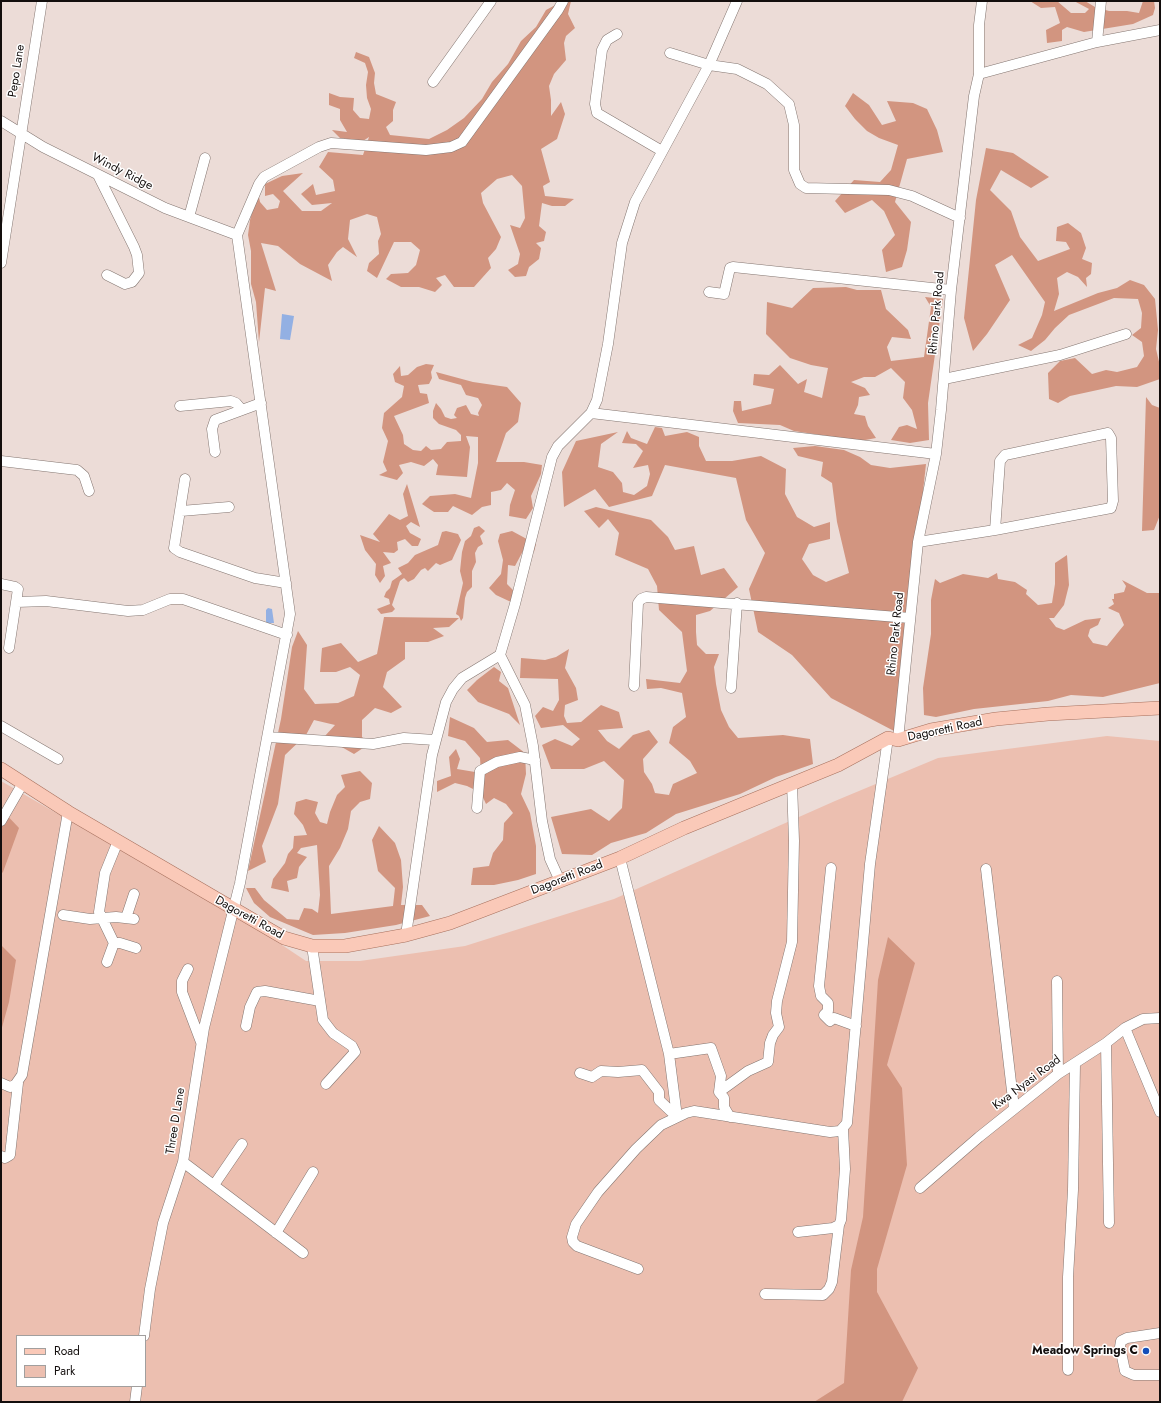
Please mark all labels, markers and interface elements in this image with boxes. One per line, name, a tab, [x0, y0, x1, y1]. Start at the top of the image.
street label: Pepo Lane	[6, 44, 28, 98]
street label: Windy Ridge	[89, 150, 155, 194]
street label: Rhino Park Road	[926, 271, 948, 355]
street label: Rhino Park Road	[884, 592, 908, 676]
street label: Dagoretti Road	[906, 715, 984, 745]
street label: Dagoretti Road	[529, 858, 605, 898]
street label: Dagoretti Road	[212, 893, 286, 943]
street label: Kwa Nyasi Road	[990, 1053, 1064, 1113]
street label: Three D Lane	[164, 1087, 188, 1155]
legend	[16, 1335, 146, 1387]
text: Road	[54, 1342, 80, 1360]
place label: Meadow Springs C	[1032, 1344, 1138, 1358]
marker: Meadow Springs C	[1141, 1346, 1151, 1356]
text: Park	[54, 1362, 75, 1380]

